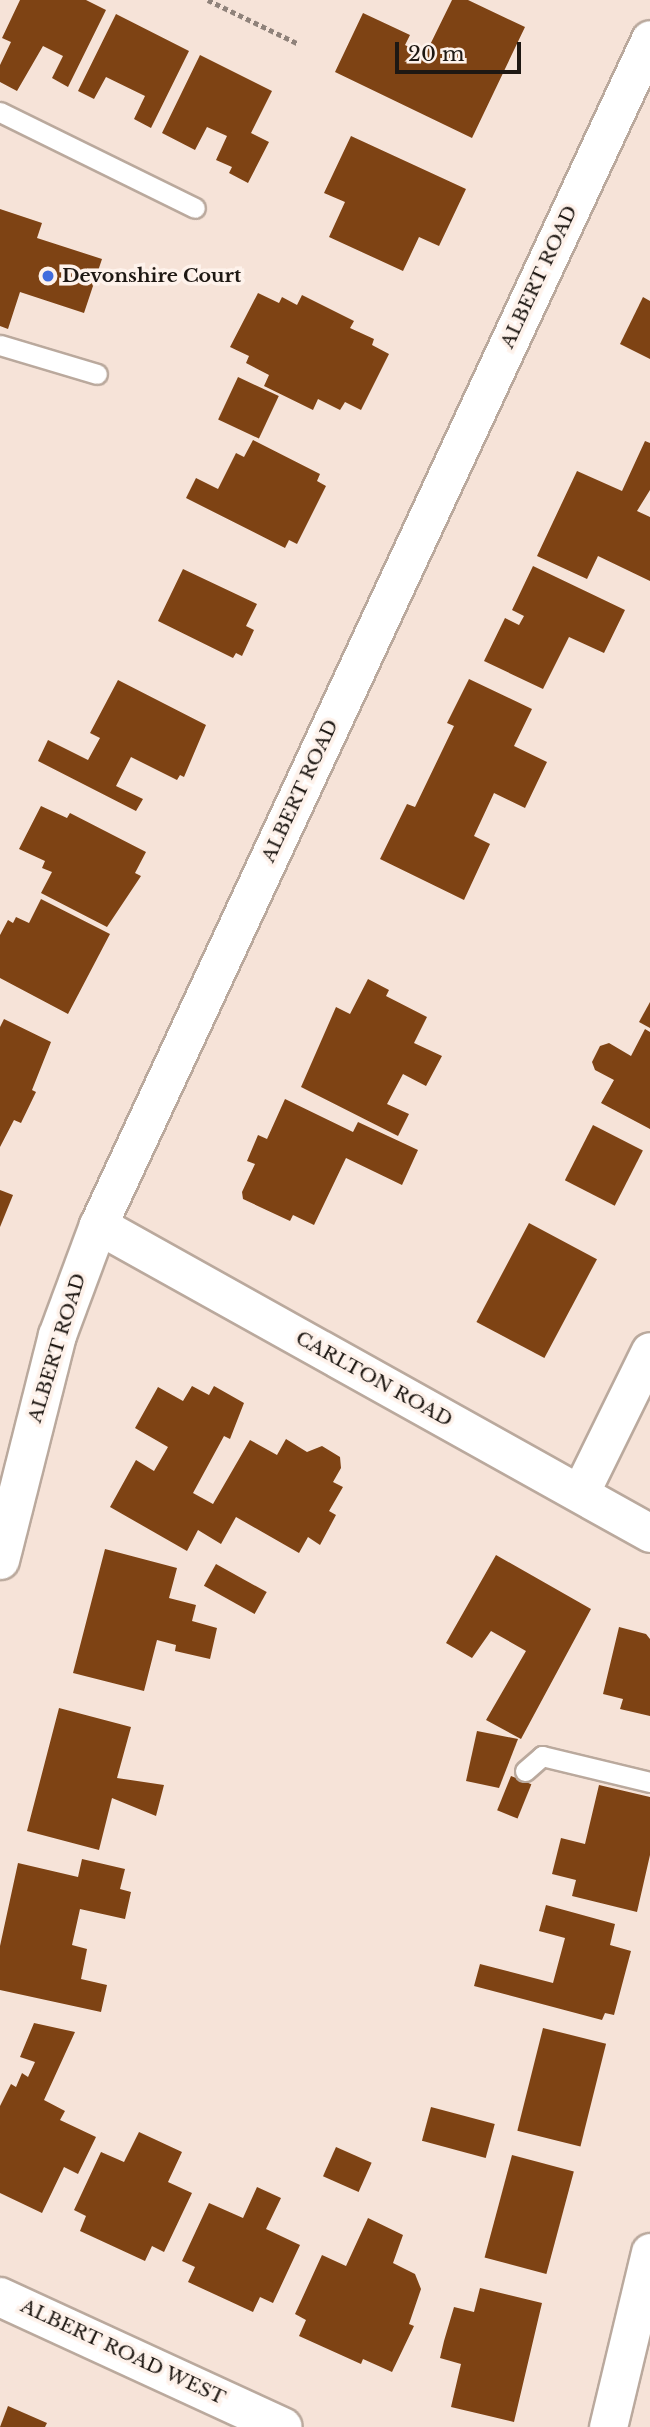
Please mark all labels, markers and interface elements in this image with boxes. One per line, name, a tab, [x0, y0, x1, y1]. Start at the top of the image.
scale bar	[398, 28, 524, 72]
text: 20 m	[408, 41, 465, 67]
street label: ALBERT ROAD	[496, 202, 582, 352]
place label: Devonshire Court	[62, 265, 241, 287]
marker: Devonshire Court	[40, 268, 56, 284]
street label: ALBERT ROAD	[257, 716, 343, 866]
street label: ALBERT ROAD	[23, 1270, 91, 1426]
street label: CARLTON ROAD	[292, 1326, 456, 1432]
street label: ALBERT ROAD WEST	[16, 2294, 230, 2410]

